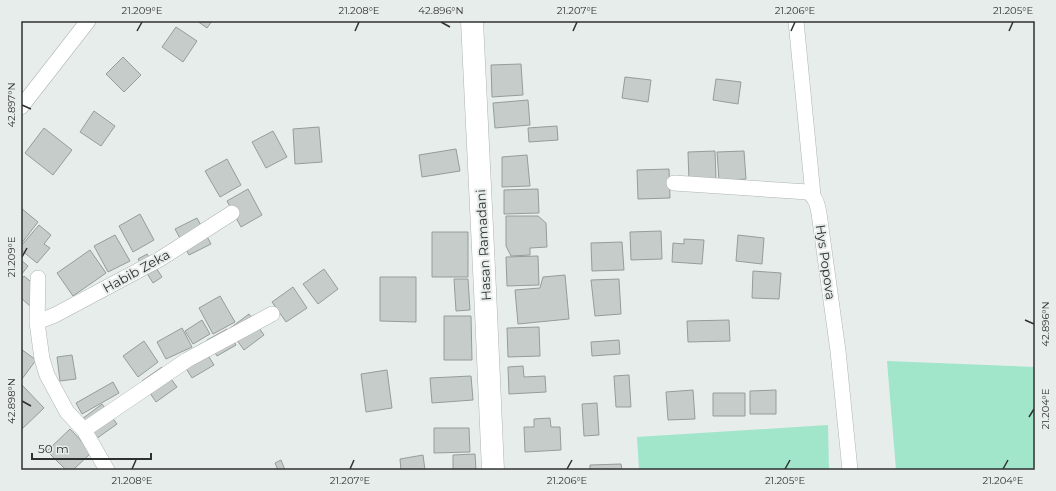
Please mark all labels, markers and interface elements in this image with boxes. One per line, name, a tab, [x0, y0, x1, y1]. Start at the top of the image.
text: 21.209°E	[122, 4, 163, 17]
text: 21.208°E	[338, 4, 380, 17]
text: 42.896°N	[418, 4, 464, 17]
text: 21.207°E	[557, 4, 598, 17]
text: 21.206°E	[775, 4, 816, 17]
text: 21.205°E	[993, 4, 1033, 17]
text: 42.897°N	[5, 82, 18, 128]
street label: Hasan Ramadani	[472, 189, 494, 301]
street label: Hys Popova	[813, 223, 839, 301]
text: 21.209°E	[5, 236, 18, 277]
street label: Habib Zeka	[100, 246, 172, 296]
text: 42.896°N	[1039, 301, 1052, 347]
text: 42.898°N	[5, 378, 18, 424]
text: 21.204°E	[1039, 388, 1052, 429]
scale bar	[32, 435, 151, 461]
text: 50 m	[38, 441, 69, 456]
text: 21.208°E	[111, 474, 153, 487]
text: 21.207°E	[330, 474, 371, 487]
text: 21.206°E	[547, 474, 588, 487]
text: 21.205°E	[765, 474, 805, 487]
text: 21.204°E	[983, 474, 1024, 487]

